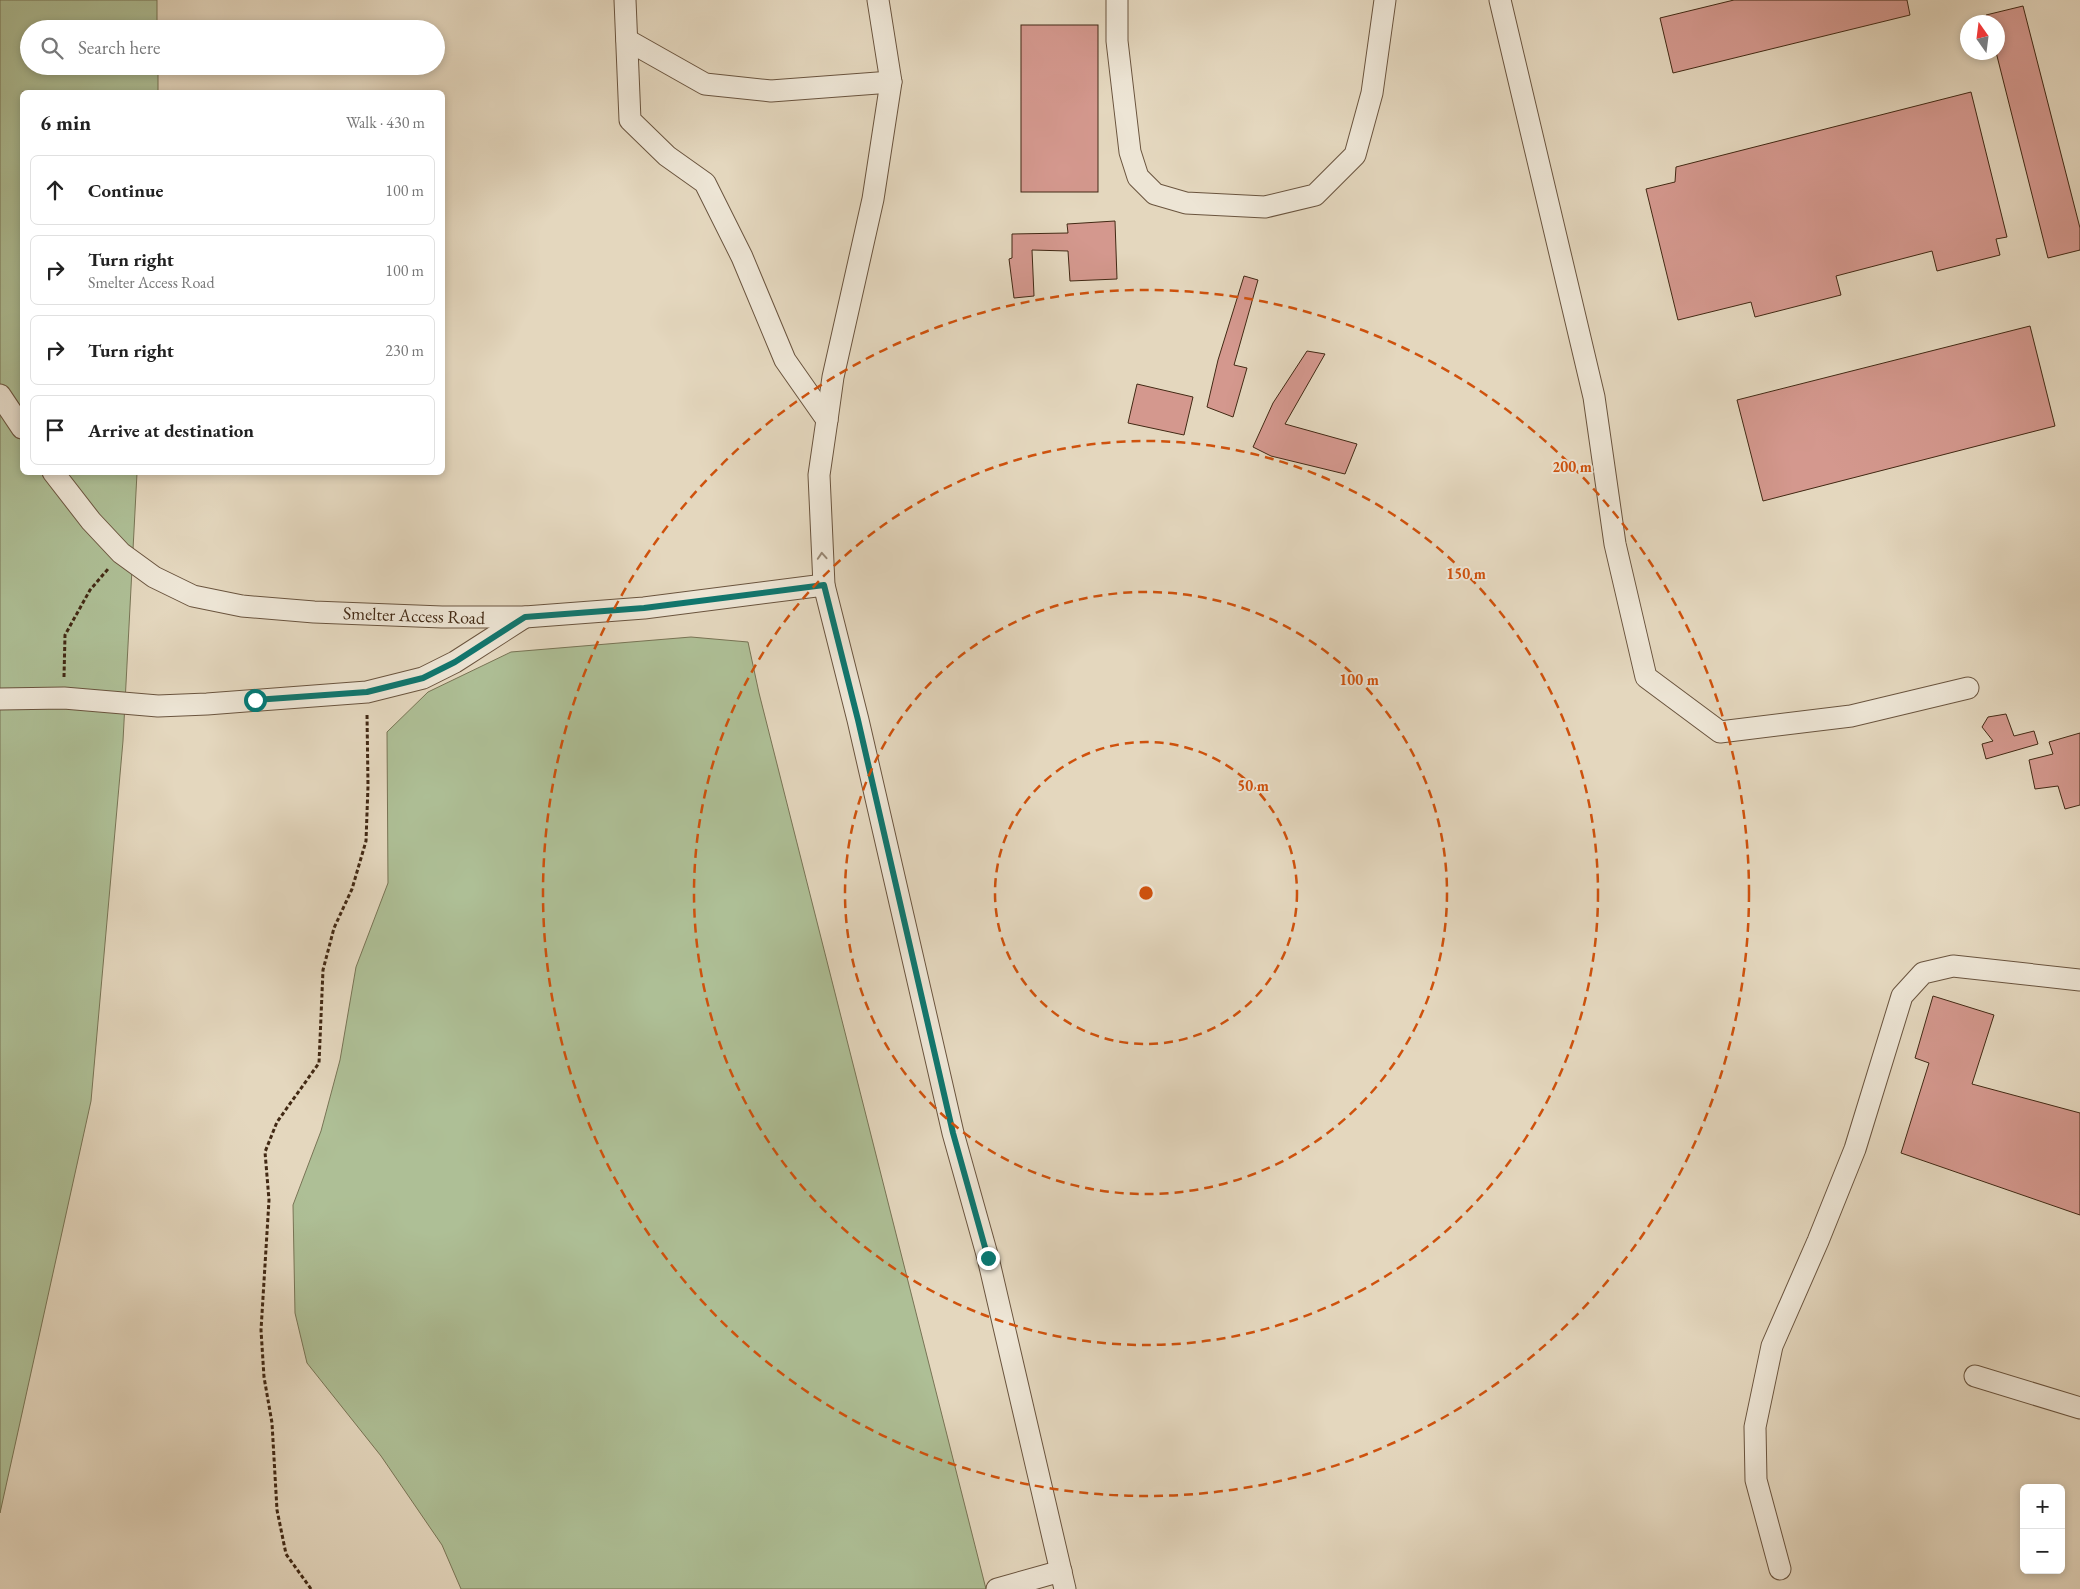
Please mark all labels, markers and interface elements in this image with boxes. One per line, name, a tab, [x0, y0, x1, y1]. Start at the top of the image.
north arrow	[1960, 15, 2005, 60]
search box	[20, 20, 445, 75]
icon: search	[38, 34, 66, 62]
text: Search here	[78, 35, 160, 60]
text: 6 min	[40, 109, 91, 136]
text: Walk · 430 m	[346, 112, 425, 133]
icon: ahead	[41, 176, 69, 204]
text: Continue	[88, 178, 163, 203]
text: 100 m	[385, 180, 424, 201]
text: Turn right	[88, 247, 174, 272]
icon: right	[41, 256, 69, 284]
text: 100 m	[385, 260, 424, 281]
text: Smelter Access Road	[88, 272, 215, 293]
icon: right	[41, 336, 69, 364]
text: Turn right	[88, 338, 174, 363]
text: 230 m	[385, 340, 424, 361]
icon: arrive	[41, 416, 69, 444]
text: Arrive at destination	[88, 418, 254, 443]
text: 200 m	[1552, 457, 1592, 476]
one-way arrow	[817, 551, 828, 559]
text: 150 m	[1446, 564, 1486, 583]
street label: Smelter Access Road	[342, 601, 486, 629]
text: 100 m	[1339, 670, 1379, 689]
route start	[244, 689, 267, 712]
text: 50 m	[1237, 776, 1269, 795]
centre of rings	[1137, 884, 1155, 902]
route end	[977, 1247, 1000, 1270]
map controls	[2020, 1484, 2065, 1574]
button: +	[2020, 1484, 2065, 1529]
button: −	[2020, 1529, 2065, 1574]

